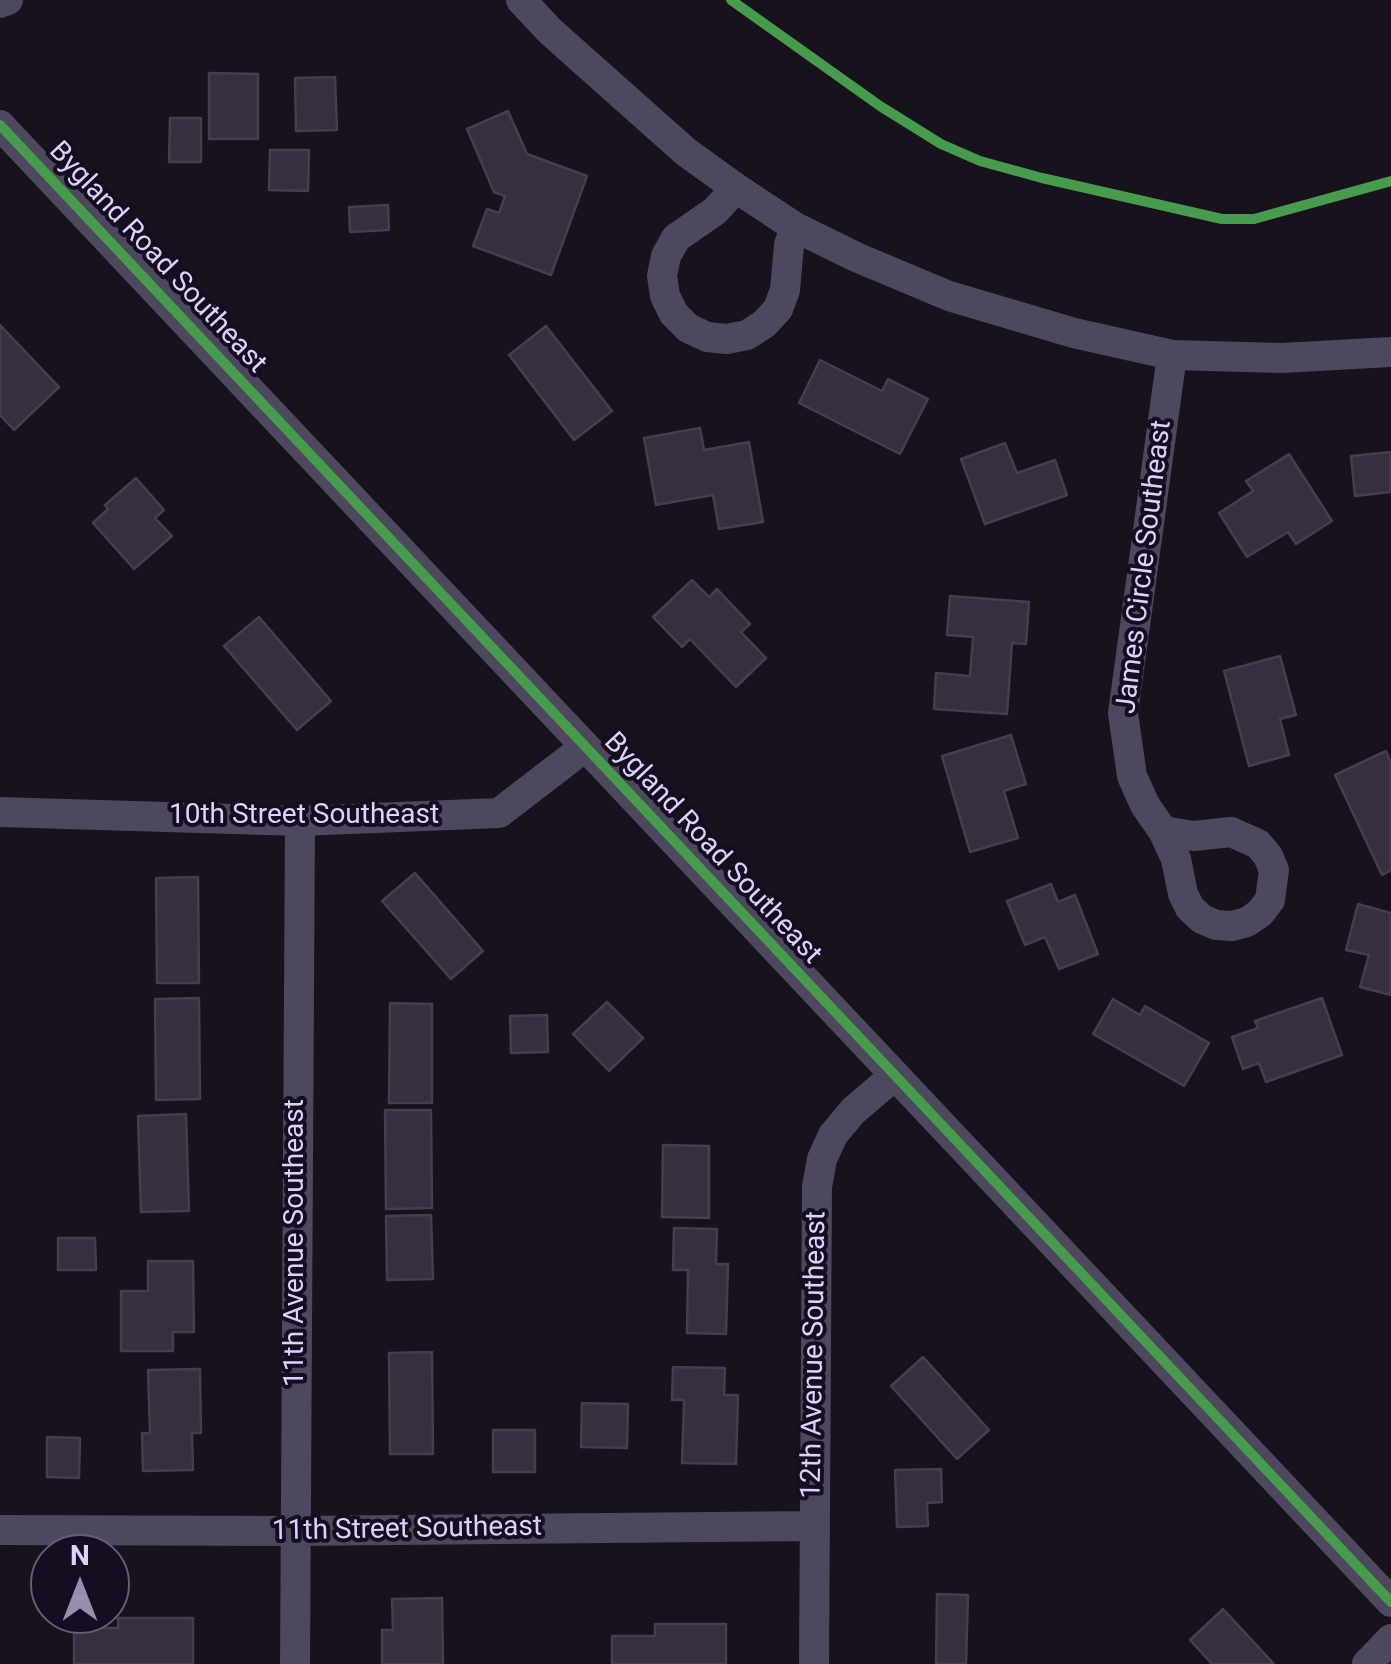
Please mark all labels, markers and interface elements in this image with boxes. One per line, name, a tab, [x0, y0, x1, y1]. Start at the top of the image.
street label: Bygland Road Southeast	[41, 135, 273, 381]
street label: James Circle Southeast	[1110, 418, 1180, 716]
street label: Bygland Road Southeast	[596, 726, 828, 972]
street label: 10th Street Southeast	[169, 799, 439, 833]
street label: 11th Avenue Southeast	[279, 1099, 313, 1387]
street label: 12th Avenue Southeast	[796, 1211, 834, 1499]
street label: 11th Street Southeast	[272, 1511, 542, 1549]
north arrow	[30, 1534, 130, 1634]
text: N	[70, 1539, 90, 1572]

